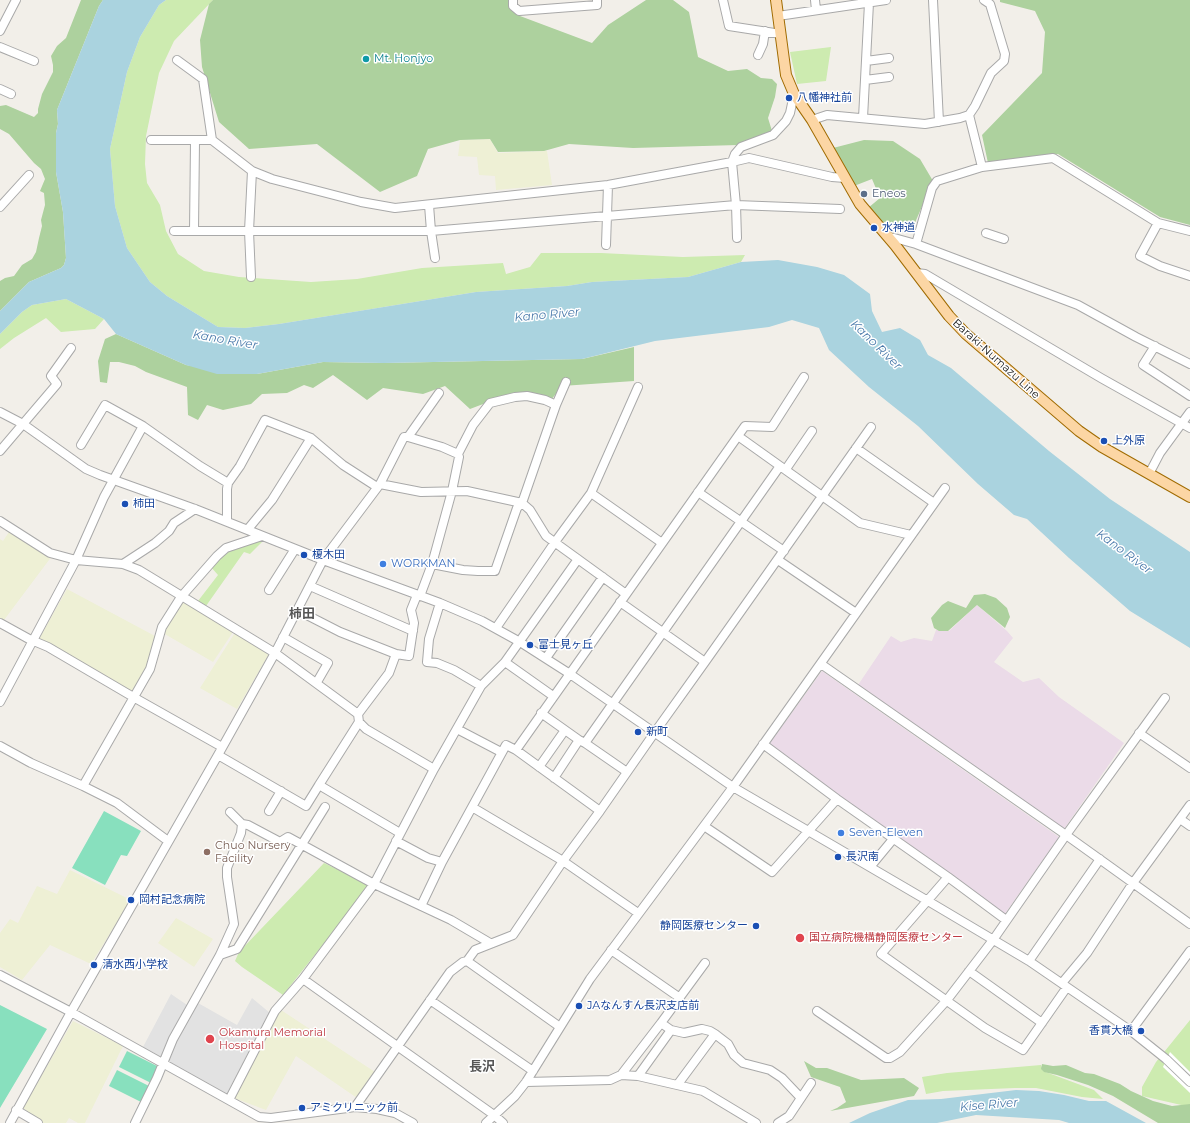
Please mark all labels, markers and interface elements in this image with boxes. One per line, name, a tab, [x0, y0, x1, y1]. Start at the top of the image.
place label: Mt. Honjyo	[374, 52, 433, 66]
marker: Mt. Honjyo	[361, 54, 371, 64]
place label: 八幡神社前	[797, 91, 852, 105]
marker: 八幡神社前	[784, 93, 794, 103]
place label: Eneos	[872, 187, 906, 201]
marker: Eneos	[859, 189, 869, 199]
place label: 水神道	[882, 221, 915, 235]
marker: 水神道	[869, 223, 879, 233]
water label: Kano River	[514, 305, 580, 325]
street label: Baraki-Numazu Line	[950, 316, 1042, 402]
water label: Kano River	[847, 317, 905, 373]
water label: Kano River	[192, 327, 258, 353]
place label: 上外原	[1112, 434, 1145, 448]
marker: 上外原	[1099, 436, 1109, 446]
place label: 柿田	[133, 497, 155, 511]
marker: 柿田	[120, 499, 130, 509]
water label: Kano River	[1094, 527, 1154, 577]
place label: 榎木田	[312, 548, 345, 562]
marker: 榎木田	[299, 550, 309, 560]
place label: WORKMAN	[391, 557, 455, 571]
marker: WORKMAN	[378, 559, 388, 569]
district label: 柿田	[289, 606, 315, 622]
place label: 富士見ヶ丘	[538, 638, 593, 652]
marker: 富士見ヶ丘	[525, 640, 535, 650]
place label: 新町	[646, 725, 668, 739]
marker: 新町	[633, 727, 643, 737]
place label: Seven-Eleven	[849, 826, 923, 840]
marker: Seven-Eleven	[836, 828, 846, 838]
place label: Chuo Nursery Facility	[215, 839, 290, 865]
marker: Chuo Nursery Facility	[202, 847, 212, 857]
place label: 長沢南	[846, 850, 879, 864]
marker: 長沢南	[833, 852, 843, 862]
place label: 岡村記念病院	[139, 893, 205, 907]
marker: 岡村記念病院	[126, 895, 136, 905]
place label: 静岡医療センター	[660, 919, 748, 933]
marker: 静岡医療センター	[751, 921, 761, 931]
place label: 国立病院機構静岡医療センター	[809, 931, 963, 945]
marker: 国立病院機構静岡医療センター	[794, 932, 806, 944]
place label: 清水西小学校	[102, 958, 168, 972]
marker: 清水西小学校	[89, 960, 99, 970]
place label: JAなんすん長沢支店前	[587, 999, 699, 1013]
marker: JAなんすん長沢支店前	[574, 1001, 584, 1011]
place label: 香貫大橋	[1089, 1024, 1133, 1038]
place label: Okamura Memorial Hospital	[219, 1026, 326, 1052]
marker: 香貫大橋	[1136, 1026, 1146, 1036]
marker: Okamura Memorial Hospital	[204, 1033, 216, 1045]
district label: 長沢	[469, 1059, 495, 1075]
water label: Kise River	[959, 1095, 1019, 1115]
place label: アミクリニック前	[310, 1101, 398, 1115]
marker: アミクリニック前	[297, 1103, 307, 1113]

